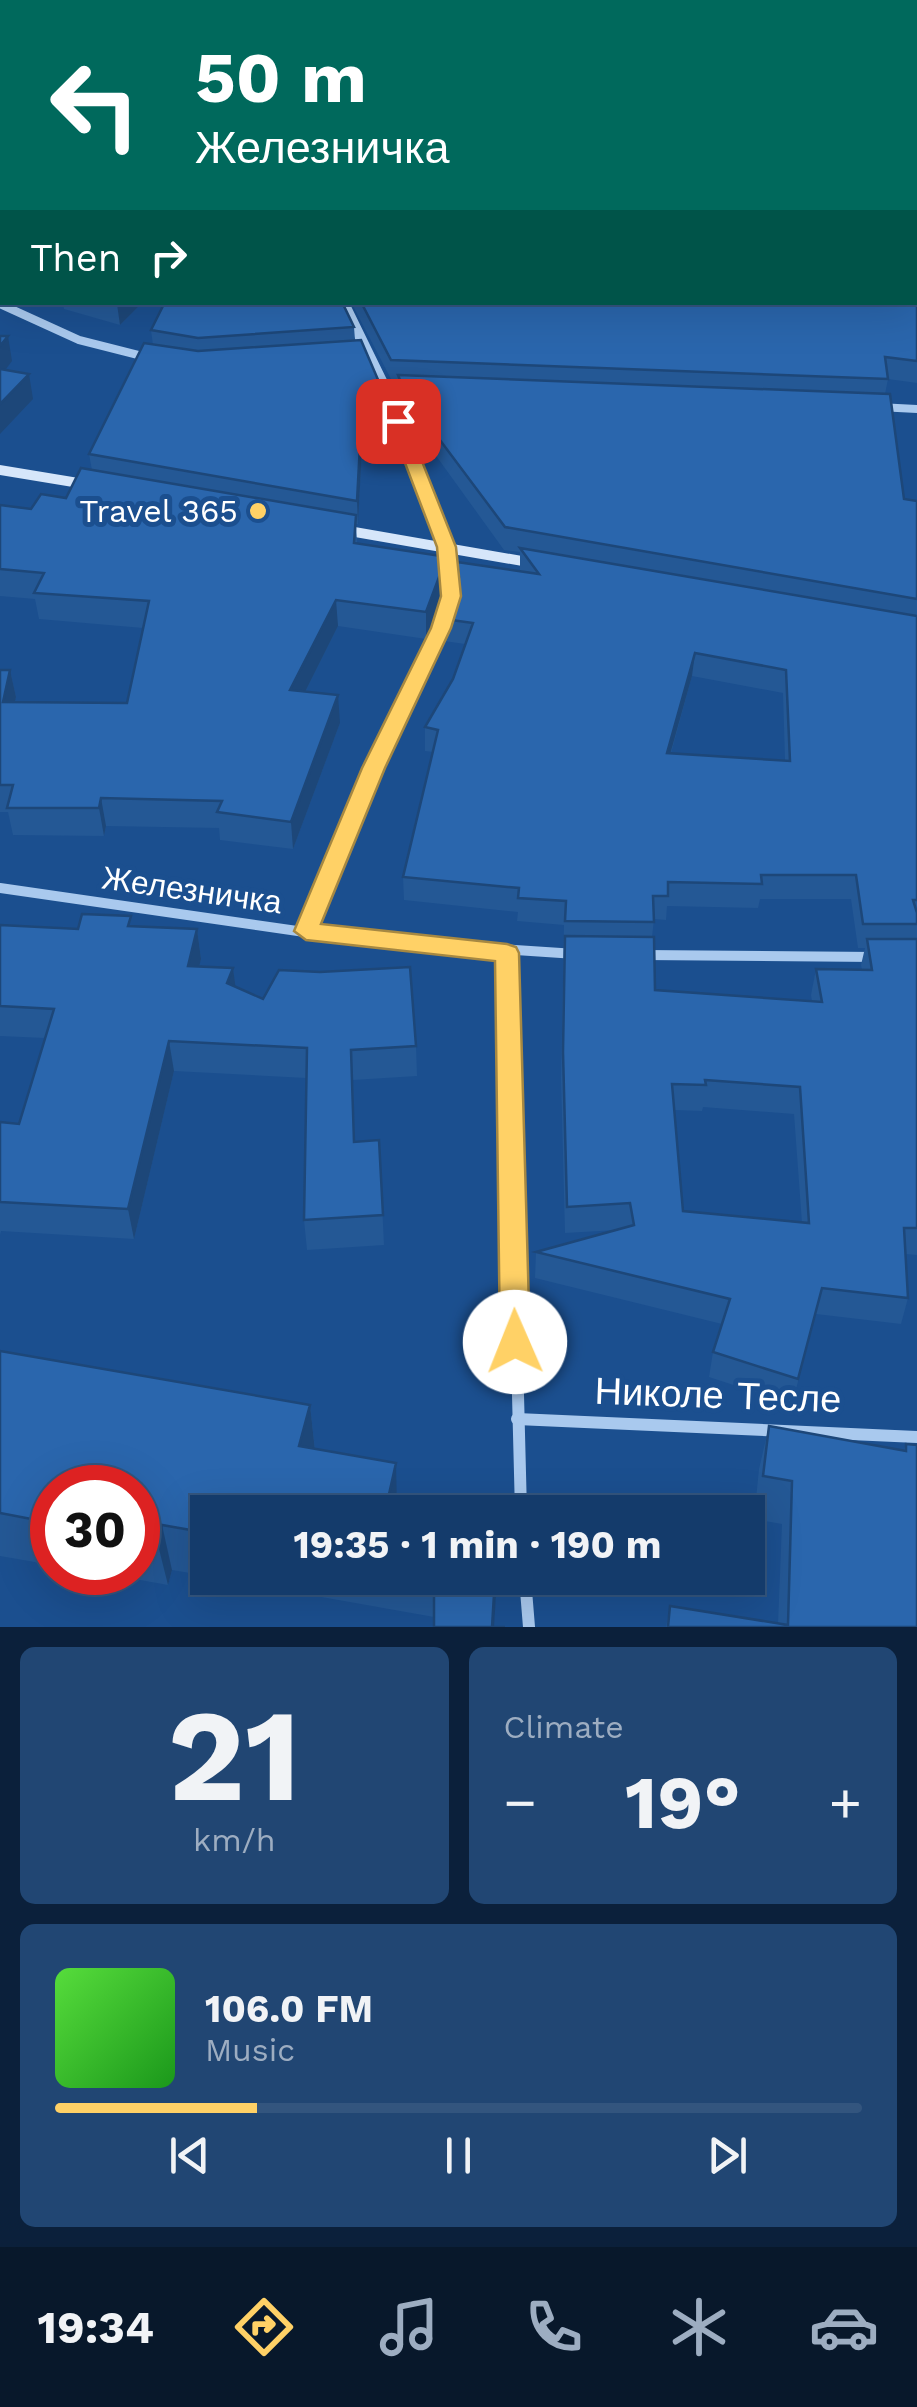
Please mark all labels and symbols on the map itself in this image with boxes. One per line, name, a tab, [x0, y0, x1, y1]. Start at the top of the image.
pin	[356, 379, 441, 464]
place label: Travel 365	[79, 492, 238, 530]
marker: Travel 365	[247, 500, 269, 522]
street label: Железничка	[100, 859, 284, 921]
position arrow	[463, 1290, 567, 1394]
street label: Николе Тесле	[594, 1369, 842, 1421]
speed limit sign: 30	[30, 1465, 160, 1595]

